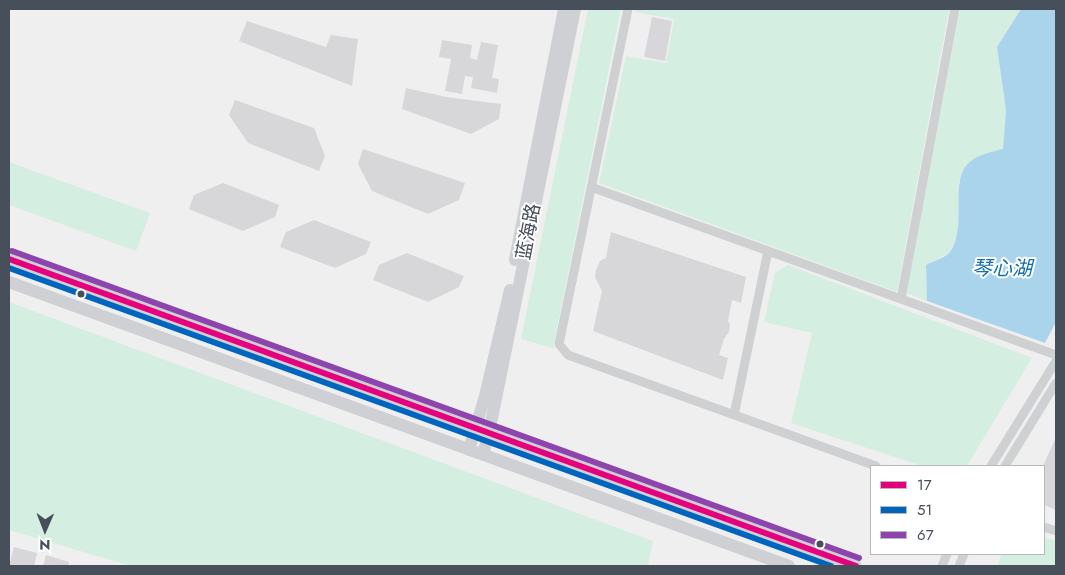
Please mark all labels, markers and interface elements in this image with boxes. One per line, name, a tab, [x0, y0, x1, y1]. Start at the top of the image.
street label: 蓝海路	[513, 202, 547, 262]
water label: 琴心湖	[972, 258, 1032, 282]
unlabelled marker	[76, 289, 86, 299]
legend	[870, 465, 1045, 555]
text: 17	[917, 474, 932, 496]
text: 51	[917, 499, 932, 521]
north arrow	[20, 505, 70, 555]
text: 67	[917, 524, 934, 546]
text: N	[39, 535, 50, 555]
unlabelled marker	[815, 539, 825, 549]

